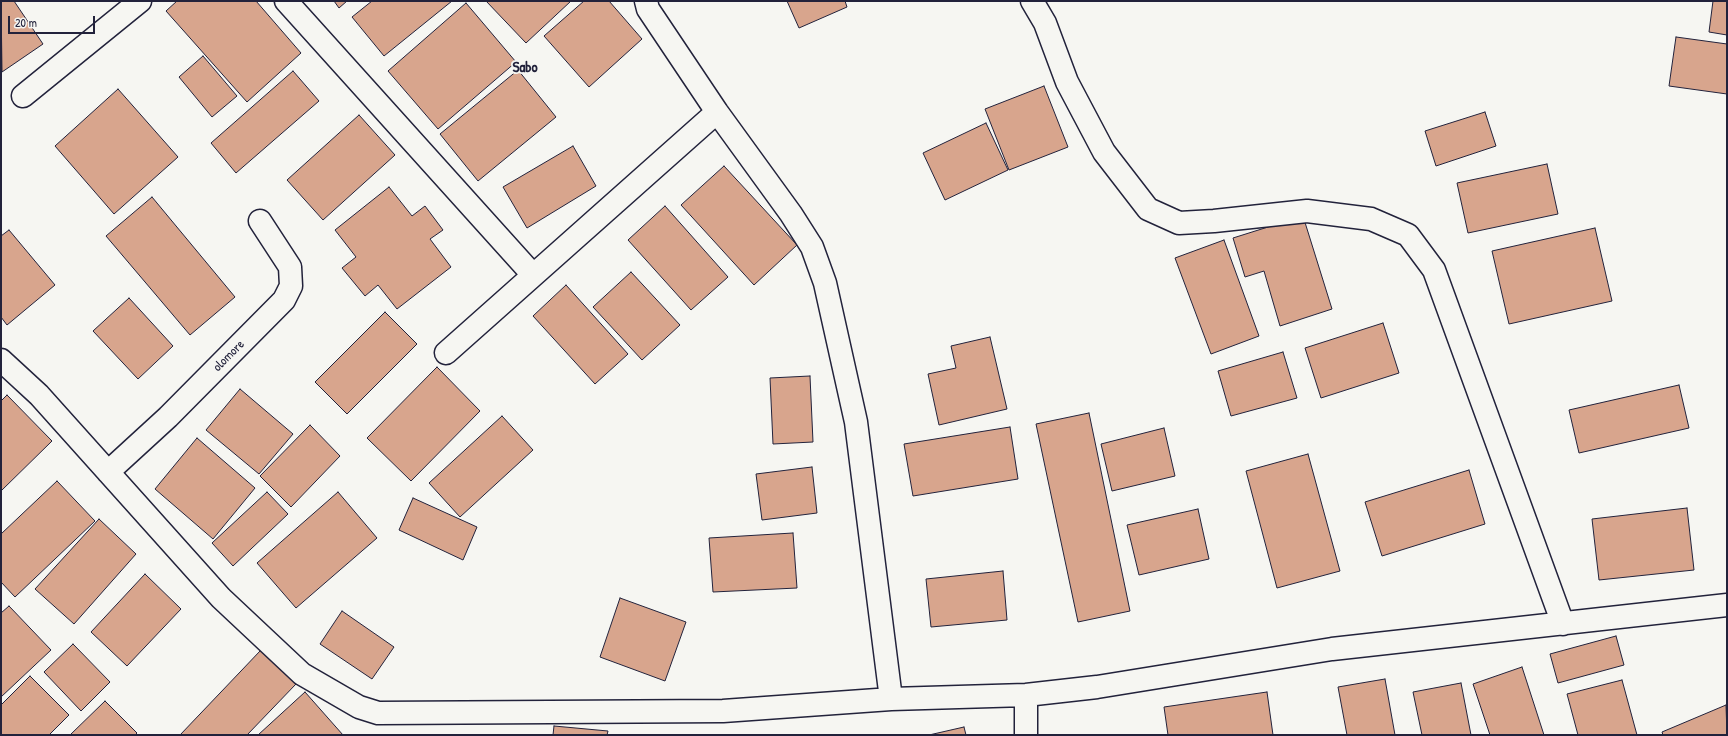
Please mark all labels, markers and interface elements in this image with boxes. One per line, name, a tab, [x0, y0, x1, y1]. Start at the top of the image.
scale bar	[10, 8, 97, 34]
text: 20 m	[15, 14, 37, 31]
district label: Sabo	[513, 59, 537, 77]
street label: olomore	[210, 337, 248, 375]

